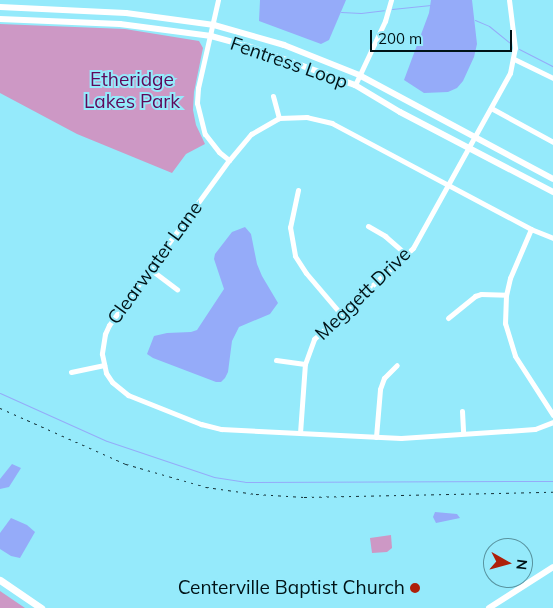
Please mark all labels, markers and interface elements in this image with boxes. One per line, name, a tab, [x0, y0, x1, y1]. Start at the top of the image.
scale bar	[373, 20, 516, 52]
text: 200 m	[378, 29, 422, 48]
street label: Fentress Loop	[227, 32, 351, 94]
park label: Etheridge Lakes Park	[84, 69, 180, 113]
street label: Clearwater Lane	[103, 197, 207, 329]
street label: Meggett Drive	[311, 243, 415, 345]
north arrow	[483, 538, 533, 588]
text: N	[512, 558, 531, 571]
place label: Centerville Baptist Church	[178, 577, 405, 599]
marker: Centerville Baptist Church	[409, 582, 421, 594]

